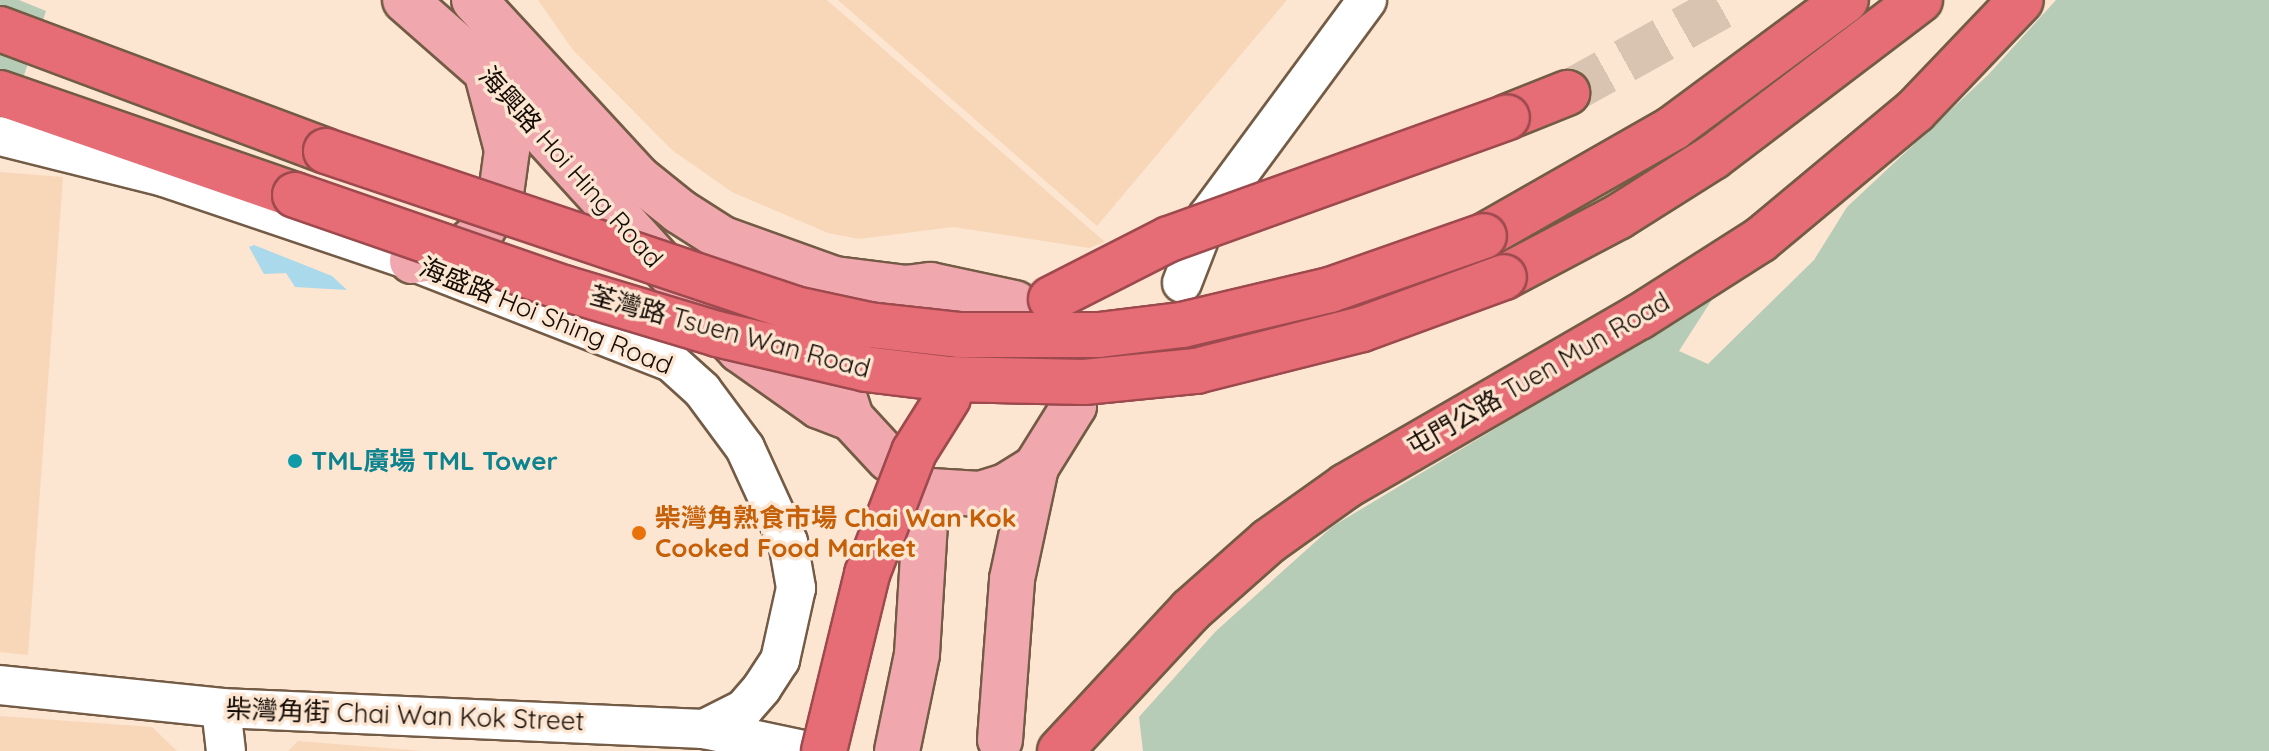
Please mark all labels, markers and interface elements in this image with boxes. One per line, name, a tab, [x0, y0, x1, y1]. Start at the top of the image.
street label: 海興路 Hoi Hing Road	[473, 60, 669, 274]
street label: 海盛路 Hoi Shing Road	[415, 251, 677, 381]
street label: 荃灣路 Tsuen Wan Road	[586, 280, 874, 384]
street label: 屯門公路 Tuen Mun Road	[1401, 286, 1675, 462]
place label: TML廣場 TML Tower	[311, 445, 558, 477]
marker: TML廣場 TML Tower	[286, 452, 304, 470]
place label: 柴灣角熟食市場 Chai Wan Kok Cooked Food Market	[655, 502, 1016, 564]
marker: 柴灣角熟食市場 Chai Wan Kok Cooked Food Market	[630, 524, 648, 542]
street label: 柴灣角街 Chai Wan Kok Street	[225, 693, 585, 737]

